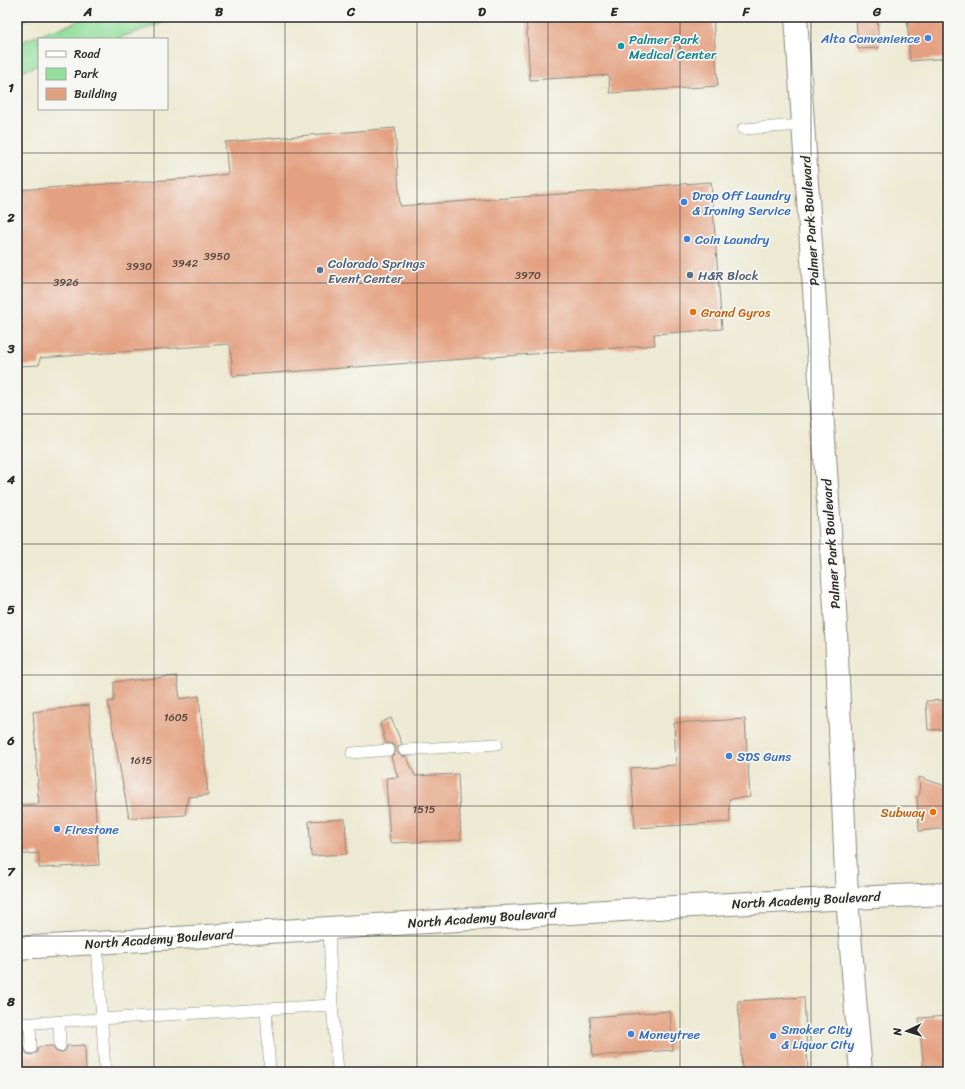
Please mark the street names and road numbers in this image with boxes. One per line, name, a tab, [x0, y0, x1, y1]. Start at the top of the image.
street label: Palmer Park Boulevard	[794, 154, 826, 287]
street label: Palmer Park Boulevard	[815, 477, 847, 610]
street label: North Academy Boulevard	[731, 885, 882, 915]
street label: North Academy Boulevard	[407, 901, 558, 935]
street label: North Academy Boulevard	[84, 922, 235, 956]

